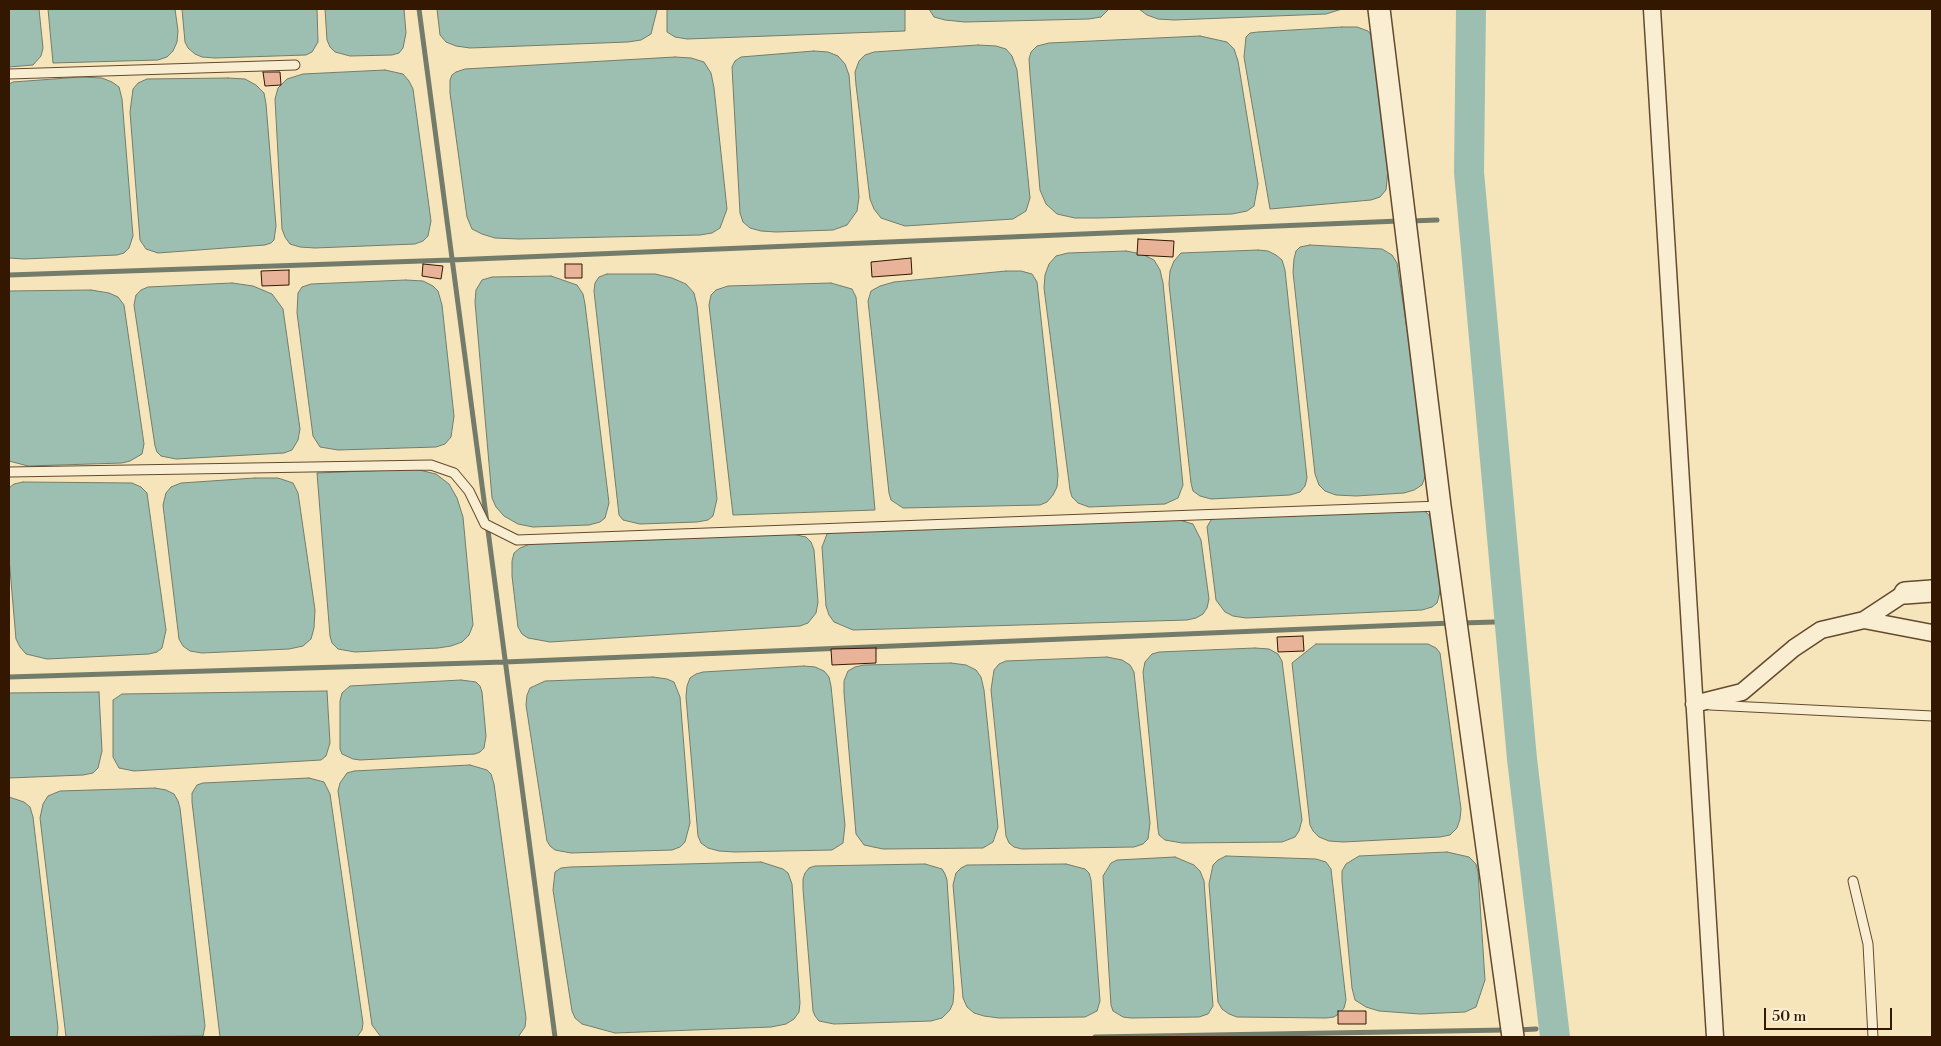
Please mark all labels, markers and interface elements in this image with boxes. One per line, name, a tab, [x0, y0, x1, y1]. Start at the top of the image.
scale bar	[1766, 998, 1894, 1030]
text: 50 m	[1772, 1007, 1806, 1026]

